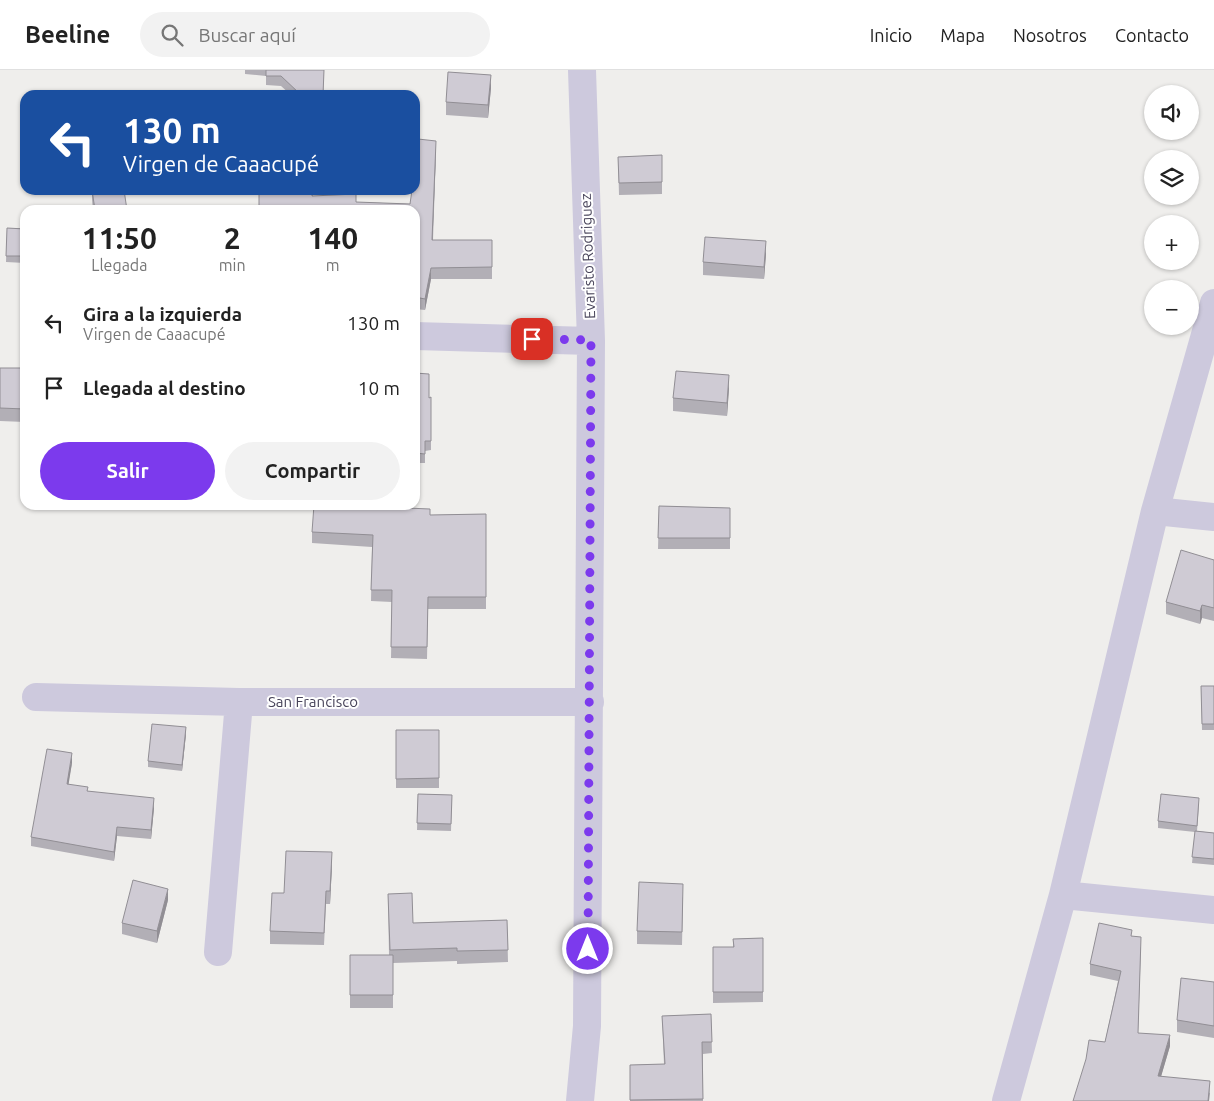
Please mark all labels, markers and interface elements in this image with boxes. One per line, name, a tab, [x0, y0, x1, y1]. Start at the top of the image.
search box	[140, 12, 490, 57]
text: Beeline	[25, 21, 110, 48]
icon: search	[158, 21, 186, 49]
text: Buscar aquí	[198, 24, 296, 46]
text: Inicio	[870, 25, 912, 45]
text: Mapa	[940, 25, 985, 45]
text: Nosotros	[1013, 25, 1087, 45]
text: Contacto	[1115, 25, 1189, 45]
map controls	[1144, 85, 1199, 335]
button: sound	[1144, 85, 1199, 140]
icon: left	[40, 110, 105, 175]
text: 130 m	[123, 110, 221, 150]
button: layers	[1144, 150, 1199, 205]
text: Virgen de Caaacupé	[123, 151, 319, 176]
street label: Evaristo Rodriguez	[577, 193, 598, 319]
button: +	[1144, 215, 1199, 270]
text: 11:50	[82, 221, 157, 255]
text: 2	[224, 221, 241, 255]
text: 140	[307, 221, 358, 255]
text: Llegada	[91, 256, 147, 274]
text: min	[219, 256, 246, 274]
text: m	[326, 256, 340, 274]
button: −	[1144, 280, 1199, 335]
text: Gira a la izquierda	[83, 303, 242, 325]
icon: left	[40, 309, 68, 337]
text: 130 m	[347, 312, 400, 334]
pin	[511, 318, 553, 360]
text: Virgen de Caaacupé	[83, 325, 226, 343]
icon: arrive	[518, 325, 546, 353]
icon: arrive	[40, 374, 68, 402]
text: Llegada al destino	[83, 377, 246, 399]
text: 10 m	[358, 377, 400, 399]
button: Salir	[40, 442, 215, 500]
button: Compartir	[225, 442, 400, 500]
street label: San Francisco	[268, 693, 358, 710]
position arrow	[561, 922, 613, 974]

